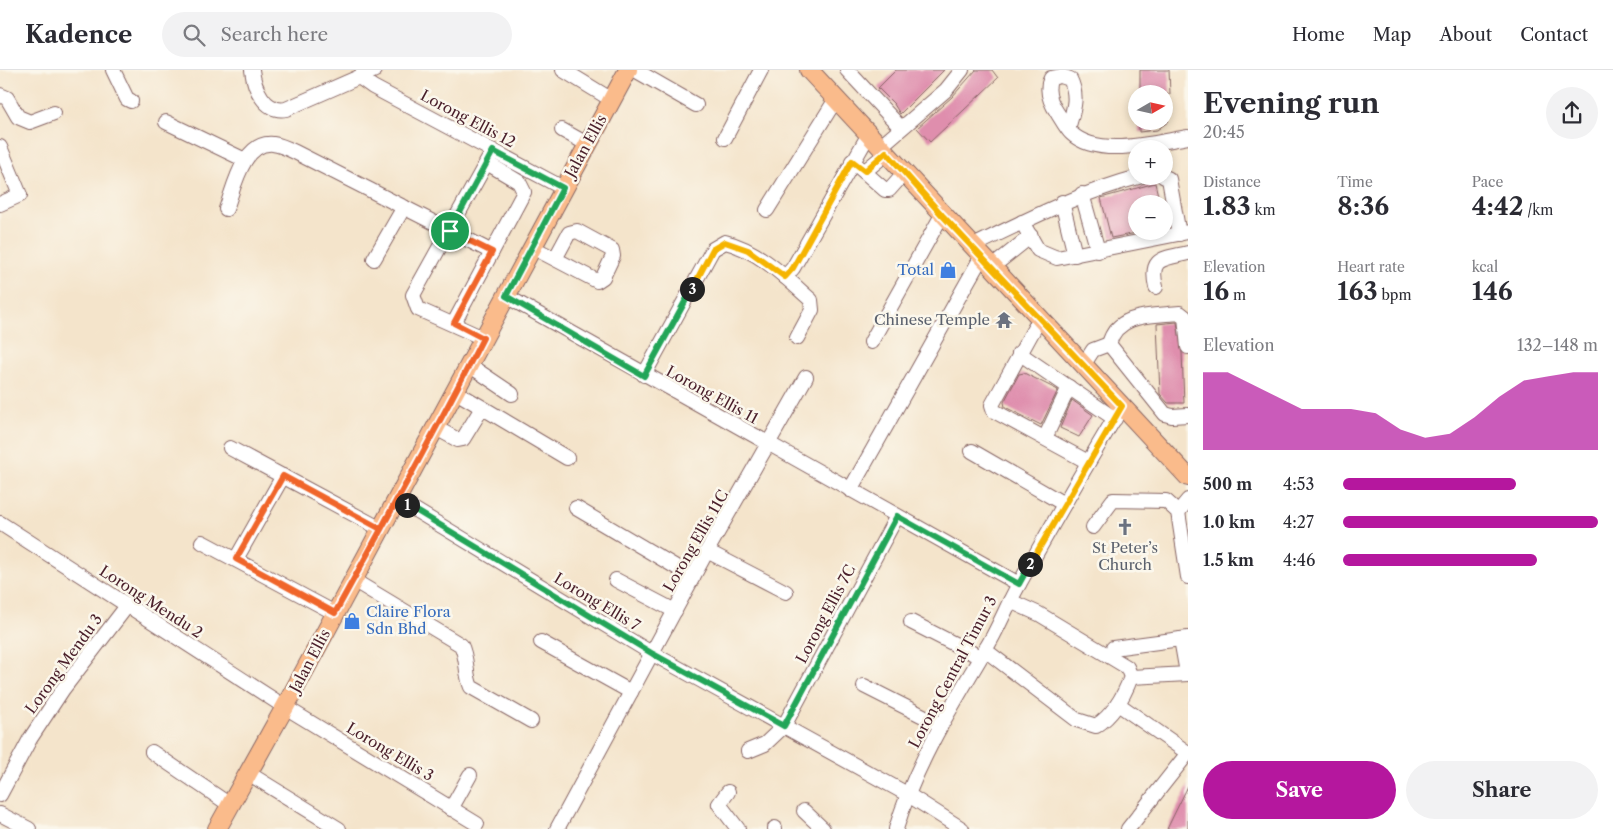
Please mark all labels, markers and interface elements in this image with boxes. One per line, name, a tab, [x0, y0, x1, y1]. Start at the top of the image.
search box	[162, 12, 512, 57]
text: Kadence	[25, 20, 132, 49]
icon: search	[180, 21, 208, 49]
text: Search here	[220, 23, 328, 46]
text: Home	[1292, 24, 1345, 46]
text: Map	[1373, 24, 1411, 46]
text: About	[1439, 24, 1492, 46]
text: Contact	[1520, 24, 1588, 46]
north arrow	[1128, 85, 1172, 130]
map controls	[1128, 85, 1173, 240]
street label: Lorong Ellis 12	[417, 86, 519, 152]
text: Evening run	[1203, 86, 1379, 120]
button: share	[1546, 87, 1598, 139]
street label: Jalan Ellis	[560, 111, 611, 182]
text: 20:45	[1203, 122, 1245, 142]
button: +	[1128, 140, 1173, 185]
text: Distance	[1203, 173, 1261, 191]
text: Time	[1337, 173, 1373, 191]
text: Pace	[1472, 173, 1503, 191]
text: 1.83	[1203, 191, 1251, 222]
text: 8:36	[1337, 191, 1389, 222]
text: 4:42	[1472, 191, 1523, 222]
button: −	[1128, 195, 1173, 240]
text: km	[1251, 201, 1276, 219]
text: /km	[1523, 201, 1553, 219]
pin	[429, 210, 471, 252]
icon: arrive	[436, 217, 464, 245]
text: Elevation	[1203, 258, 1266, 276]
text: Heart rate	[1337, 258, 1405, 276]
text: kcal	[1472, 258, 1498, 276]
place label: Total	[897, 260, 935, 279]
shop icon: Total	[938, 260, 958, 280]
pin: 3	[680, 276, 704, 302]
text: 16	[1203, 276, 1229, 307]
text: 163	[1337, 276, 1378, 307]
text: 146	[1472, 276, 1513, 307]
text: 3	[689, 280, 696, 298]
text: m	[1229, 286, 1246, 304]
text: bpm	[1378, 286, 1412, 304]
place label: Chinese Temple	[874, 310, 990, 329]
temple icon: Chinese Temple	[994, 310, 1014, 330]
text: Elevation	[1203, 335, 1274, 355]
text: 132–148 m	[1517, 335, 1598, 355]
street label: Lorong Ellis 11	[663, 361, 762, 428]
text: 500 m	[1203, 474, 1252, 494]
text: 4:53	[1283, 474, 1314, 494]
street label: Lorong Ellis 11C	[659, 487, 732, 595]
pin: 1	[394, 492, 420, 518]
text: 1	[404, 496, 411, 514]
text: 1.0 km	[1203, 512, 1255, 532]
text: 4:27	[1283, 512, 1314, 532]
church icon: St Peter’s Church	[1115, 517, 1135, 537]
place label: St Peter’s Church	[1092, 538, 1158, 574]
text: 1.5 km	[1203, 550, 1254, 570]
text: 4:46	[1283, 550, 1315, 570]
pin: 2	[1018, 552, 1042, 576]
text: 2	[1026, 555, 1035, 573]
street label: Lorong Mendu 2	[96, 561, 206, 642]
street label: Lorong Ellis 7C	[792, 561, 860, 666]
street label: Lorong Ellis 7	[551, 568, 644, 635]
street label: Lorong Central Timur 3	[904, 592, 1001, 751]
place label: Claire Flora Sdn Bhd	[366, 602, 451, 638]
street label: Lorong Mendu 3	[21, 610, 106, 717]
shop icon: Claire Flora Sdn Bhd	[342, 611, 362, 631]
street label: Jalan Ellis	[284, 626, 334, 698]
street label: Lorong Ellis 3	[343, 718, 437, 785]
button: Save	[1203, 761, 1396, 819]
button: Share	[1406, 761, 1598, 819]

